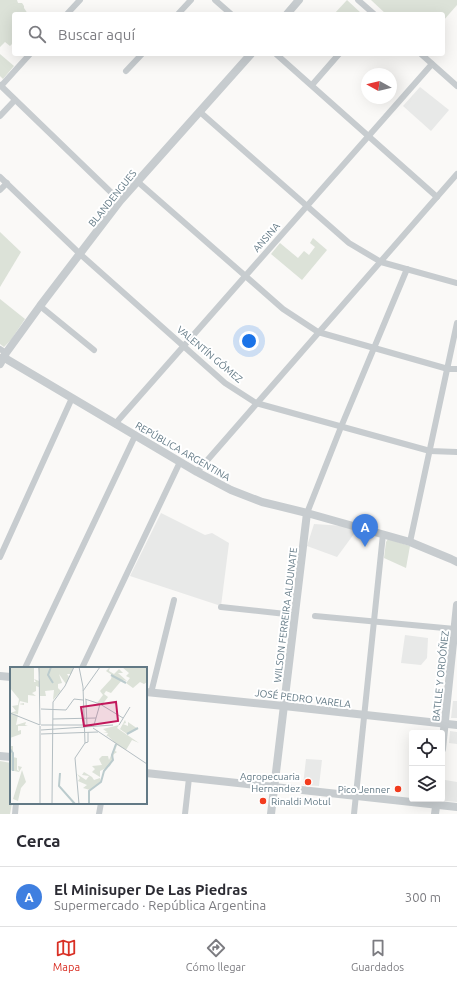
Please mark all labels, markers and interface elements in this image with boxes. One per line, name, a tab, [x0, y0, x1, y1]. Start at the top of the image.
search box	[12, 12, 445, 56]
icon: search	[26, 23, 48, 45]
text: Buscar aquí	[58, 26, 135, 43]
north arrow	[361, 68, 397, 104]
street label: BLANDENGUES	[86, 168, 139, 229]
street label: ANSINA	[251, 220, 282, 254]
street label: VALENTÍN GÓMEZ	[175, 323, 246, 385]
your location	[239, 331, 259, 351]
street label: REPÚBLICA ARGENTINA	[133, 419, 233, 483]
pin: A	[352, 514, 378, 547]
street label: WILSON FERREIRA ALDUNATE	[272, 546, 299, 683]
street label: BATLLE Y ORDÓÑEZ	[429, 630, 451, 722]
inset map	[10, 667, 147, 804]
street label: JOSÉ PEDRO VARELA	[254, 686, 352, 710]
map controls	[409, 730, 445, 802]
button: locate	[409, 730, 445, 766]
button: layers	[409, 766, 445, 802]
place label: Agropecuaria Hernandez	[240, 771, 300, 794]
marker: Agropecuaria Hernandez	[303, 777, 313, 787]
place label: Pico Jenner	[338, 784, 390, 795]
marker: Pico Jenner	[393, 784, 403, 794]
marker: Rinaldi Motul	[258, 796, 268, 806]
place label: Rinaldi Motul	[271, 796, 331, 807]
text: Cerca	[16, 831, 61, 850]
text: El Minisuper De Las Piedras	[54, 881, 248, 898]
text: A	[24, 890, 34, 904]
text: 300 m	[405, 890, 441, 904]
text: Supermercado · República Argentina	[54, 898, 266, 912]
tab: Mapa	[53, 937, 80, 973]
tab: Cómo llegar	[186, 937, 245, 973]
tab: Guardados	[351, 937, 404, 973]

